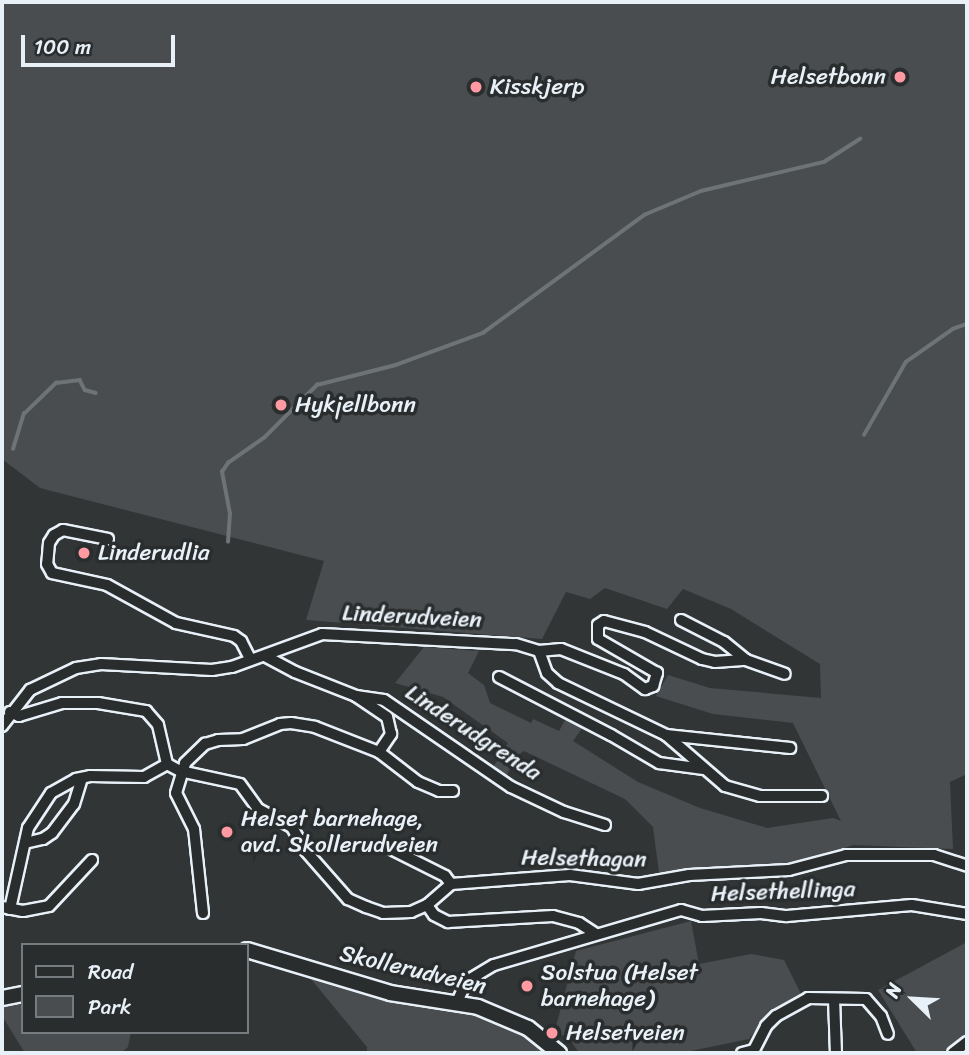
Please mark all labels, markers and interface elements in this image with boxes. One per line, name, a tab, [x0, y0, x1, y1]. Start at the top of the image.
scale bar	[24, 21, 178, 65]
text: 100 m	[34, 28, 91, 66]
place label: Helsetbonn	[771, 63, 886, 91]
marker: Helsetbonn	[892, 69, 908, 85]
place label: Kisskjerp	[490, 73, 585, 101]
marker: Kisskjerp	[468, 79, 484, 95]
place label: Hykjellbonn	[295, 391, 416, 419]
marker: Hykjellbonn	[273, 397, 289, 413]
place label: Linderudlia	[98, 539, 210, 567]
marker: Linderudlia	[76, 545, 92, 561]
street label: Linderudveien	[342, 600, 482, 634]
street label: Linderudgrenda	[400, 679, 546, 787]
place label: Helset barnehage, avd. Skollerudveien	[241, 805, 438, 859]
marker: Helset barnehage, avd. Skollerudveien	[219, 824, 235, 840]
street label: Helsethagan	[521, 844, 647, 874]
street label: Helsethellinga	[710, 876, 856, 908]
street label: Skollerudveien	[337, 940, 489, 1000]
legend	[21, 943, 248, 1034]
text: Road	[88, 953, 133, 991]
place label: Solstua (Helset barnehage)	[541, 959, 698, 1013]
north arrow	[878, 964, 948, 1034]
marker: Solstua (Helset barnehage)	[519, 978, 535, 994]
text: N	[876, 978, 911, 1003]
text: Park	[88, 988, 131, 1026]
place label: Helsetveien	[566, 1019, 685, 1047]
marker: Helsetveien	[544, 1025, 560, 1041]

